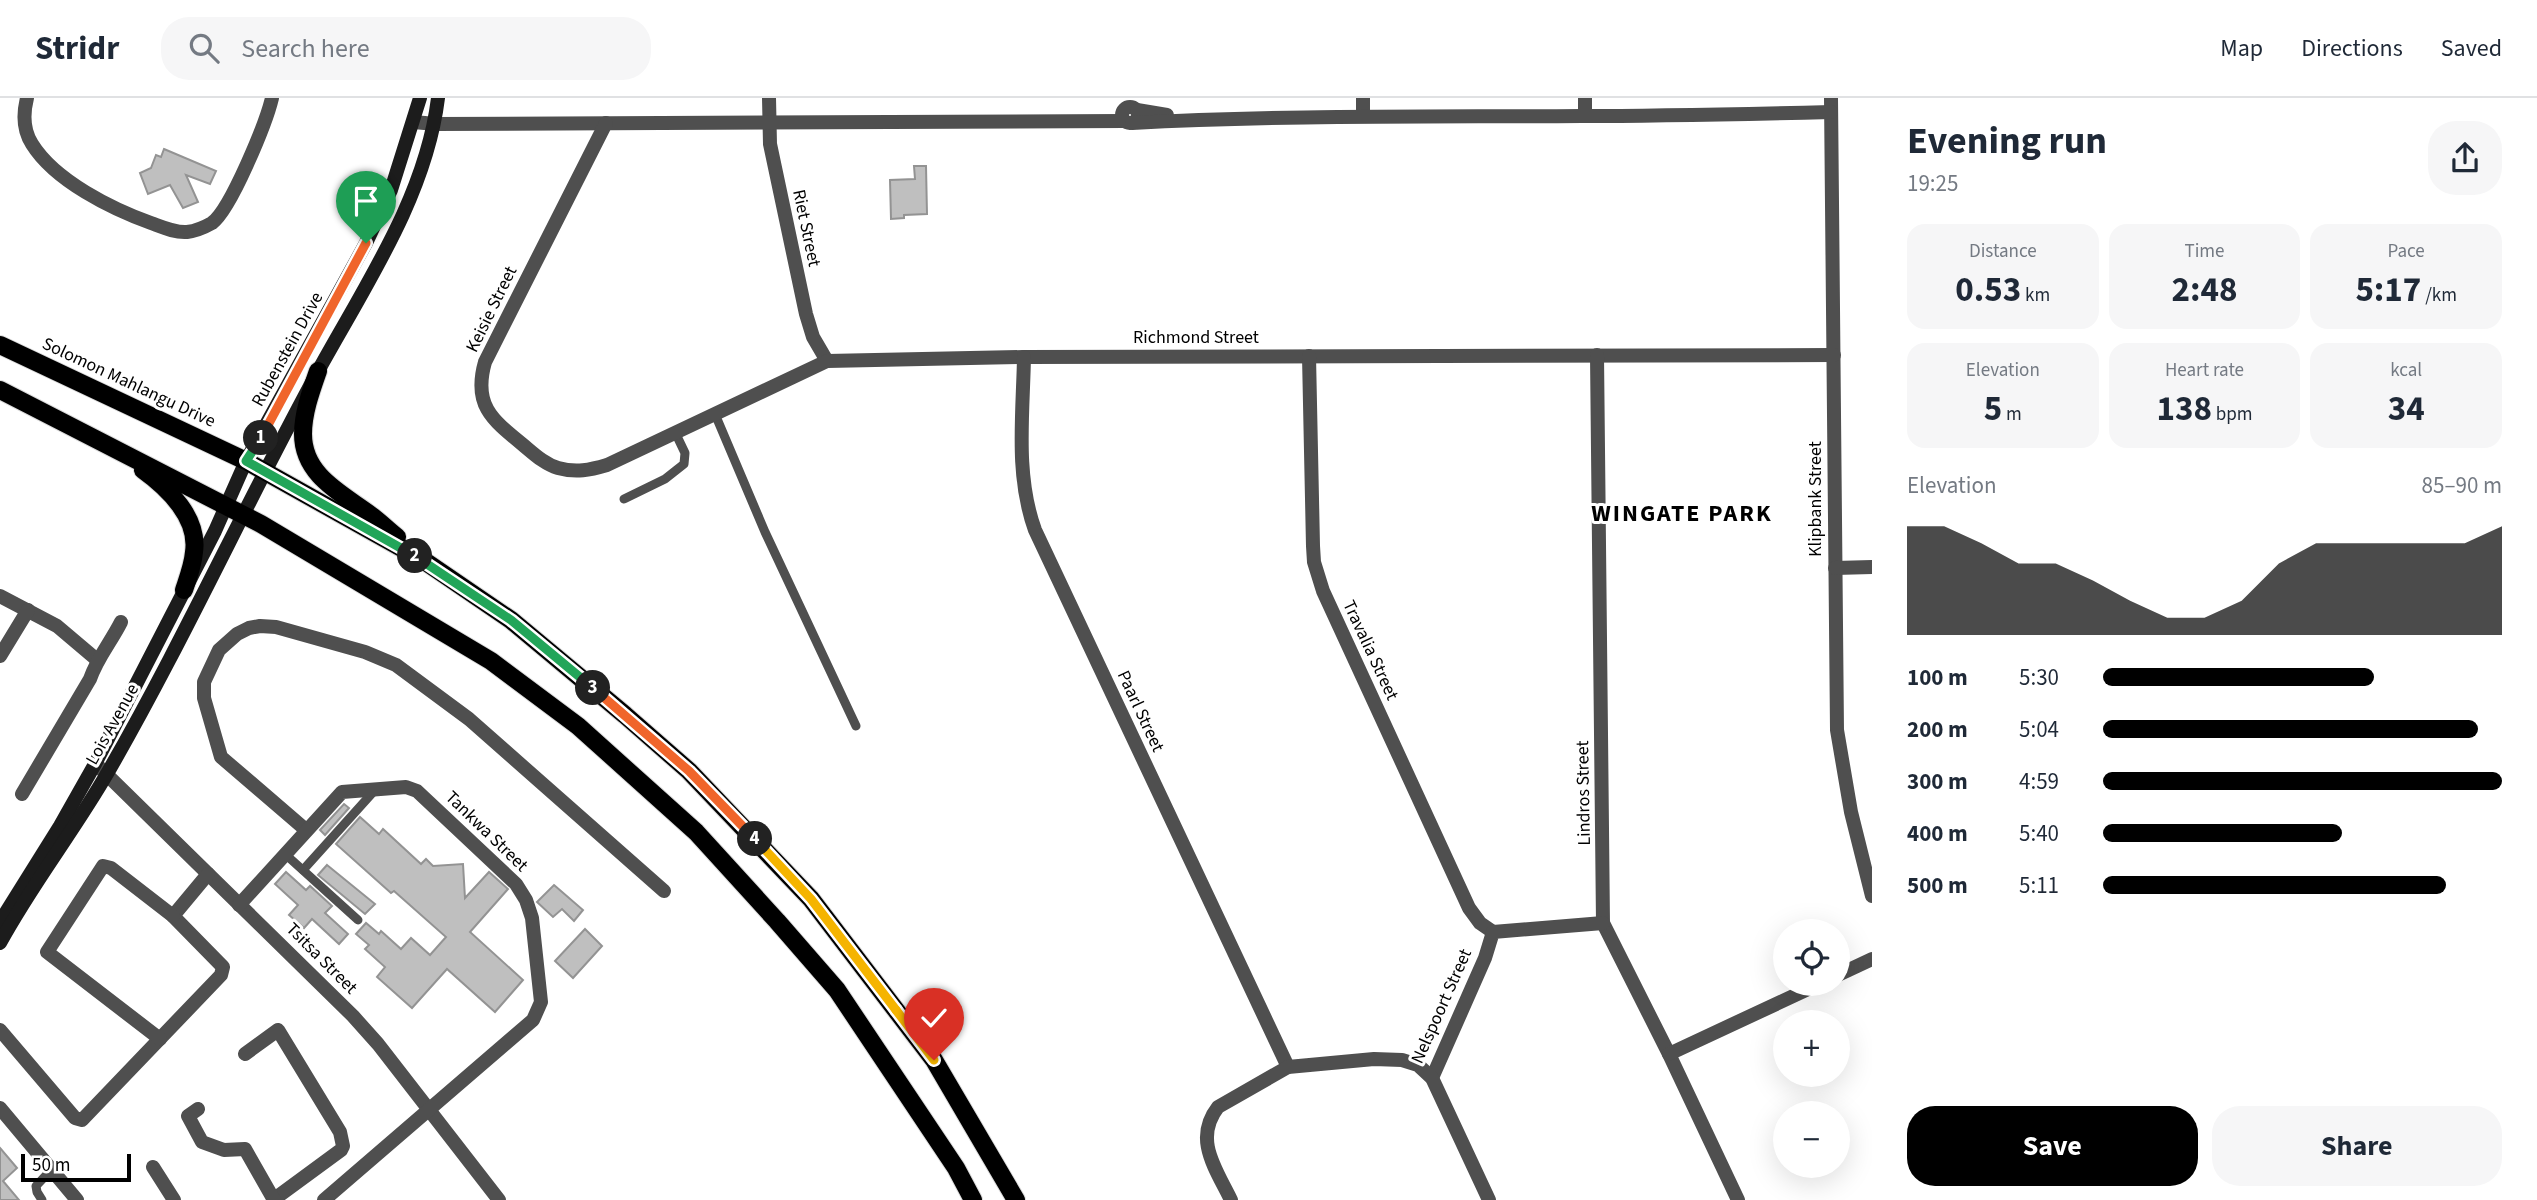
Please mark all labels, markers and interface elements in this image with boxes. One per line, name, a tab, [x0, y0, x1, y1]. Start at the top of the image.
search box	[161, 17, 651, 80]
text: Stridr	[35, 25, 119, 72]
icon: search	[185, 29, 223, 67]
text: Search here	[241, 30, 370, 67]
text: Map	[2220, 31, 2263, 66]
text: Directions	[2301, 31, 2403, 66]
text: Saved	[2441, 31, 2502, 66]
text: Evening run	[1907, 114, 2107, 168]
button: share	[2428, 121, 2502, 195]
text: 19:25	[1907, 167, 1958, 200]
pin	[336, 171, 396, 243]
icon: arrive	[347, 182, 385, 220]
street label: Riet Street	[786, 187, 827, 269]
text: Distance	[1969, 238, 2037, 265]
text: Time	[2184, 238, 2225, 265]
text: Pace	[2388, 238, 2425, 265]
street label: Keisie Street	[460, 262, 523, 357]
text: 0.53	[1955, 265, 2021, 315]
text: 2:48	[2172, 265, 2237, 315]
text: 5:17	[2355, 265, 2421, 315]
text: km	[2021, 282, 2050, 309]
text: /km	[2421, 282, 2457, 309]
street label: Rubenstein Drive	[246, 287, 329, 411]
street label: Richmond Street	[1133, 325, 1259, 350]
street label: Solomon Mahlangu Drive	[38, 331, 220, 434]
text: Elevation	[1966, 357, 2040, 384]
text: Heart rate	[2165, 357, 2244, 384]
text: kcal	[2390, 357, 2422, 384]
text: 5	[1984, 384, 2002, 434]
text: 138	[2156, 384, 2212, 434]
text: 34	[2388, 384, 2425, 434]
text: m	[2002, 401, 2022, 428]
text: bpm	[2212, 401, 2253, 428]
pin: 1	[244, 420, 278, 456]
text: 1	[255, 424, 266, 451]
street label: Klipbank Street	[1803, 441, 1828, 557]
text: Elevation	[1907, 469, 1997, 502]
text: 85–90 m	[2422, 469, 2502, 502]
district label: WINGATE PARK	[1591, 496, 1773, 531]
pin: 2	[398, 538, 432, 574]
text: 2	[409, 542, 420, 569]
street label: Travalia Street	[1336, 596, 1405, 704]
text: 100 m	[1907, 661, 1968, 694]
text: 5:30	[2019, 661, 2059, 694]
street label: Paarl Street	[1111, 666, 1170, 756]
pin: 3	[576, 670, 610, 706]
text: 3	[587, 674, 598, 701]
street label: Lois Avenue	[80, 679, 145, 769]
text: 200 m	[1907, 713, 1968, 746]
text: 5:04	[2019, 713, 2059, 746]
street label: Lindros Street	[1570, 740, 1597, 846]
text: 300 m	[1907, 765, 1968, 798]
text: 4:59	[2019, 765, 2059, 798]
street label: Tankwa Street	[440, 785, 534, 877]
text: 400 m	[1907, 817, 1968, 850]
text: 5:40	[2019, 817, 2059, 850]
pin: 4	[738, 822, 772, 856]
text: 4	[749, 825, 760, 852]
text: 500 m	[1907, 869, 1968, 902]
text: 5:11	[2019, 869, 2059, 902]
street label: Tsitsa Street	[280, 917, 363, 1000]
map controls	[1773, 919, 1850, 1178]
button: locate	[1773, 919, 1850, 996]
street label: Nelspoort Street	[1405, 945, 1478, 1068]
pin	[904, 988, 964, 1060]
icon: check	[915, 999, 953, 1037]
button: +	[1773, 1010, 1850, 1087]
button: −	[1773, 1101, 1850, 1178]
button: Save	[1907, 1106, 2198, 1186]
button: Share	[2212, 1106, 2502, 1186]
scale bar	[21, 1151, 131, 1183]
text: 50 m	[32, 1152, 70, 1179]

